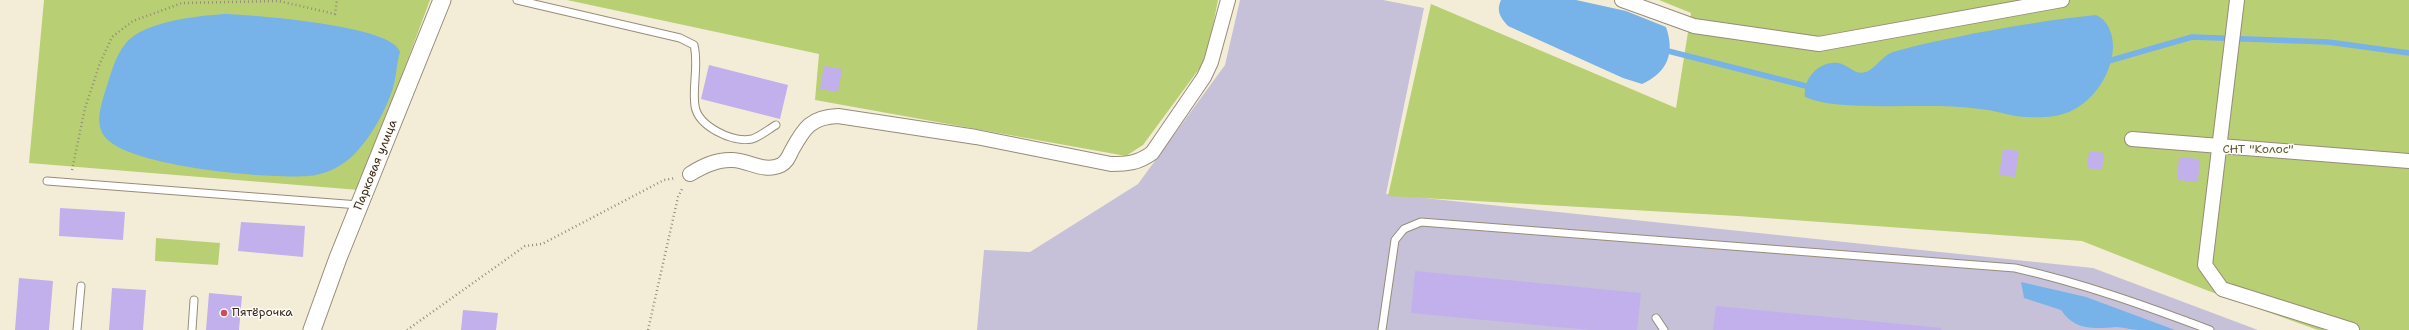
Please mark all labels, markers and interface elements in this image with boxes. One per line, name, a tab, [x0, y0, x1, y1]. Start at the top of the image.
street label: Парковая улица	[351, 118, 401, 212]
park label: СНТ "Колос"	[2222, 143, 2294, 157]
place label: Пятёрочка	[232, 306, 293, 320]
marker: Пятёрочка	[219, 308, 229, 318]

